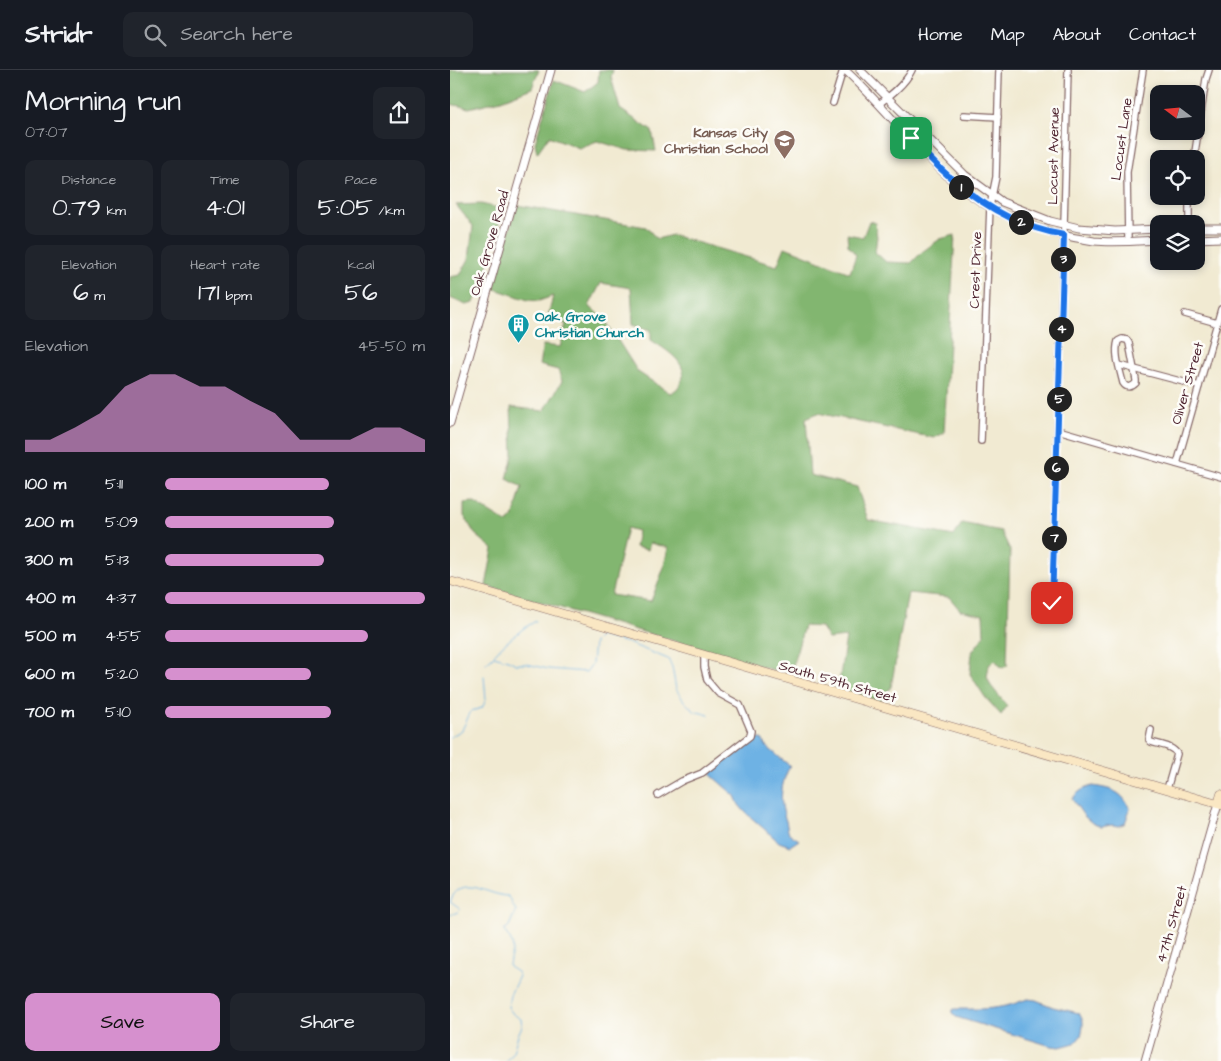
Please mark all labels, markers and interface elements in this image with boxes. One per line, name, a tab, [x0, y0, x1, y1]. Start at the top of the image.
search box	[123, 12, 473, 57]
text: Stridr	[25, 18, 93, 52]
icon: search	[141, 21, 169, 49]
text: Search here	[181, 21, 293, 48]
text: Home	[918, 22, 963, 47]
text: Map	[991, 22, 1025, 47]
text: About	[1053, 22, 1101, 47]
text: Contact	[1129, 22, 1196, 47]
text: Morning run	[25, 82, 181, 121]
north arrow	[1150, 85, 1205, 140]
map controls	[1150, 85, 1205, 270]
button: share	[373, 87, 425, 139]
street label: Locust Lane	[1106, 96, 1138, 182]
street label: Locust Avenue	[1043, 107, 1065, 205]
pin	[890, 117, 932, 159]
text: 07:07	[25, 121, 68, 143]
place label: Kansas City Christian School	[664, 123, 769, 159]
icon: arrive	[897, 124, 925, 152]
school or university icon: Kansas City Christian School	[772, 128, 796, 159]
button: locate	[1150, 150, 1205, 205]
text: Distance	[62, 170, 116, 190]
text: Time	[210, 170, 240, 190]
text: Pace	[345, 170, 377, 190]
pin: 1	[948, 174, 974, 200]
text: 1	[961, 177, 962, 197]
street label: Oak Grove Road	[465, 188, 515, 298]
text: 0.79	[52, 190, 101, 225]
text: 4:01	[205, 190, 245, 225]
text: 5:05	[318, 190, 373, 225]
text: km	[101, 201, 126, 221]
text: /km	[373, 201, 404, 221]
pin: 2	[1008, 210, 1034, 234]
text: 2	[1017, 212, 1026, 232]
button: layers	[1150, 215, 1205, 270]
street label: Crest Drive	[965, 231, 987, 309]
pin: 3	[1050, 246, 1076, 272]
text: 3	[1060, 249, 1067, 269]
text: Elevation	[61, 255, 117, 275]
text: Heart rate	[190, 255, 260, 275]
text: kcal	[348, 255, 374, 275]
text: 6	[73, 275, 89, 310]
text: 171	[198, 275, 220, 310]
text: 56	[344, 275, 378, 310]
text: m	[89, 286, 105, 306]
text: bpm	[220, 286, 252, 306]
place label: Oak Grove Christian Church	[535, 307, 645, 343]
building icon: Oak Grove Christian Church	[507, 312, 531, 343]
pin: 4	[1048, 316, 1074, 342]
text: 4	[1057, 319, 1066, 339]
text: Elevation	[25, 335, 88, 357]
text: 45–50 m	[358, 335, 425, 357]
street label: Oliver Street	[1167, 339, 1209, 427]
pin: 5	[1046, 386, 1072, 412]
text: 5	[1055, 389, 1064, 409]
pin: 6	[1044, 456, 1068, 480]
text: 6	[1052, 458, 1061, 478]
text: 100 m	[25, 473, 66, 495]
text: 5:11	[105, 473, 123, 495]
text: 200 m	[25, 511, 73, 533]
text: 5:09	[105, 511, 138, 533]
pin: 7	[1042, 526, 1066, 550]
text: 7	[1050, 528, 1059, 548]
text: 300 m	[25, 549, 72, 571]
text: 5:13	[105, 549, 129, 571]
pin	[1031, 582, 1073, 624]
text: 400 m	[25, 587, 75, 609]
text: 4:37	[105, 587, 137, 609]
icon: check	[1038, 589, 1066, 617]
text: 500 m	[25, 625, 75, 647]
text: 4:55	[105, 625, 141, 647]
street label: South 59th Street	[777, 656, 899, 708]
text: 600 m	[25, 663, 74, 685]
text: 5:20	[105, 663, 138, 685]
text: 700 m	[25, 701, 74, 723]
text: 5:10	[105, 701, 131, 723]
street label: 47th Street	[1151, 883, 1193, 965]
button: Save	[25, 993, 220, 1051]
button: Share	[230, 993, 425, 1051]

